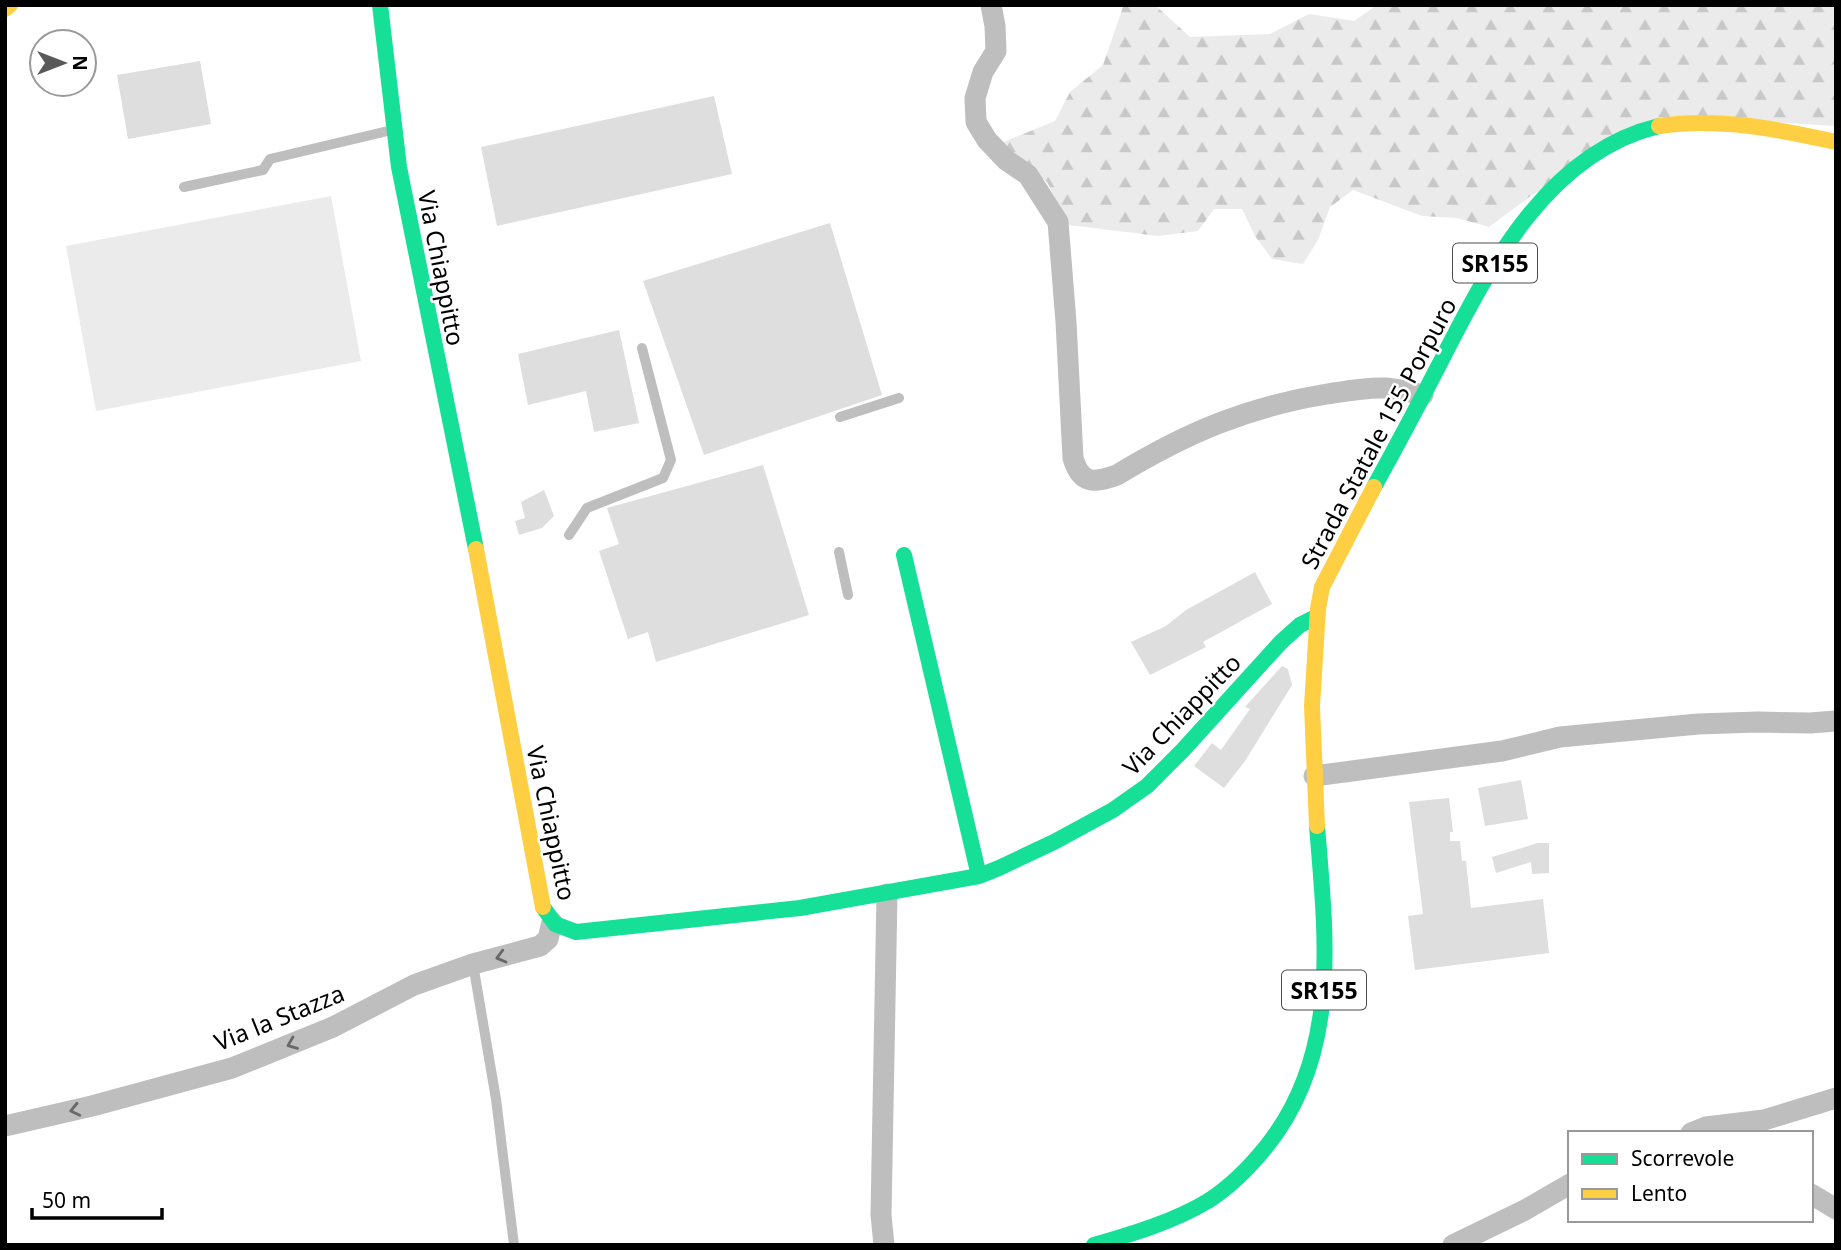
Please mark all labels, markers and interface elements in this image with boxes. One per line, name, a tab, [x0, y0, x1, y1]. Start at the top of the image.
north arrow	[28, 28, 98, 98]
text: N	[67, 55, 93, 71]
street label: Via Chiappitto	[411, 188, 473, 348]
road number: SR155	[1453, 244, 1537, 282]
street label: Strada Statale 155 Porpuro	[1292, 292, 1464, 574]
street label: Via Chiappitto	[1114, 646, 1248, 782]
street label: Via Chiappitto	[519, 743, 585, 903]
one-way arrow	[495, 949, 507, 963]
road number: SR155	[1282, 970, 1366, 1009]
street label: Via la Stazza	[209, 976, 349, 1058]
one-way arrow	[286, 1035, 298, 1049]
one-way arrow	[69, 1102, 81, 1116]
legend	[1568, 1131, 1813, 1222]
text: Scorrevole	[1631, 1144, 1734, 1172]
scale bar	[32, 1176, 161, 1220]
text: Lento	[1631, 1179, 1687, 1207]
text: 50 m	[42, 1186, 91, 1214]

